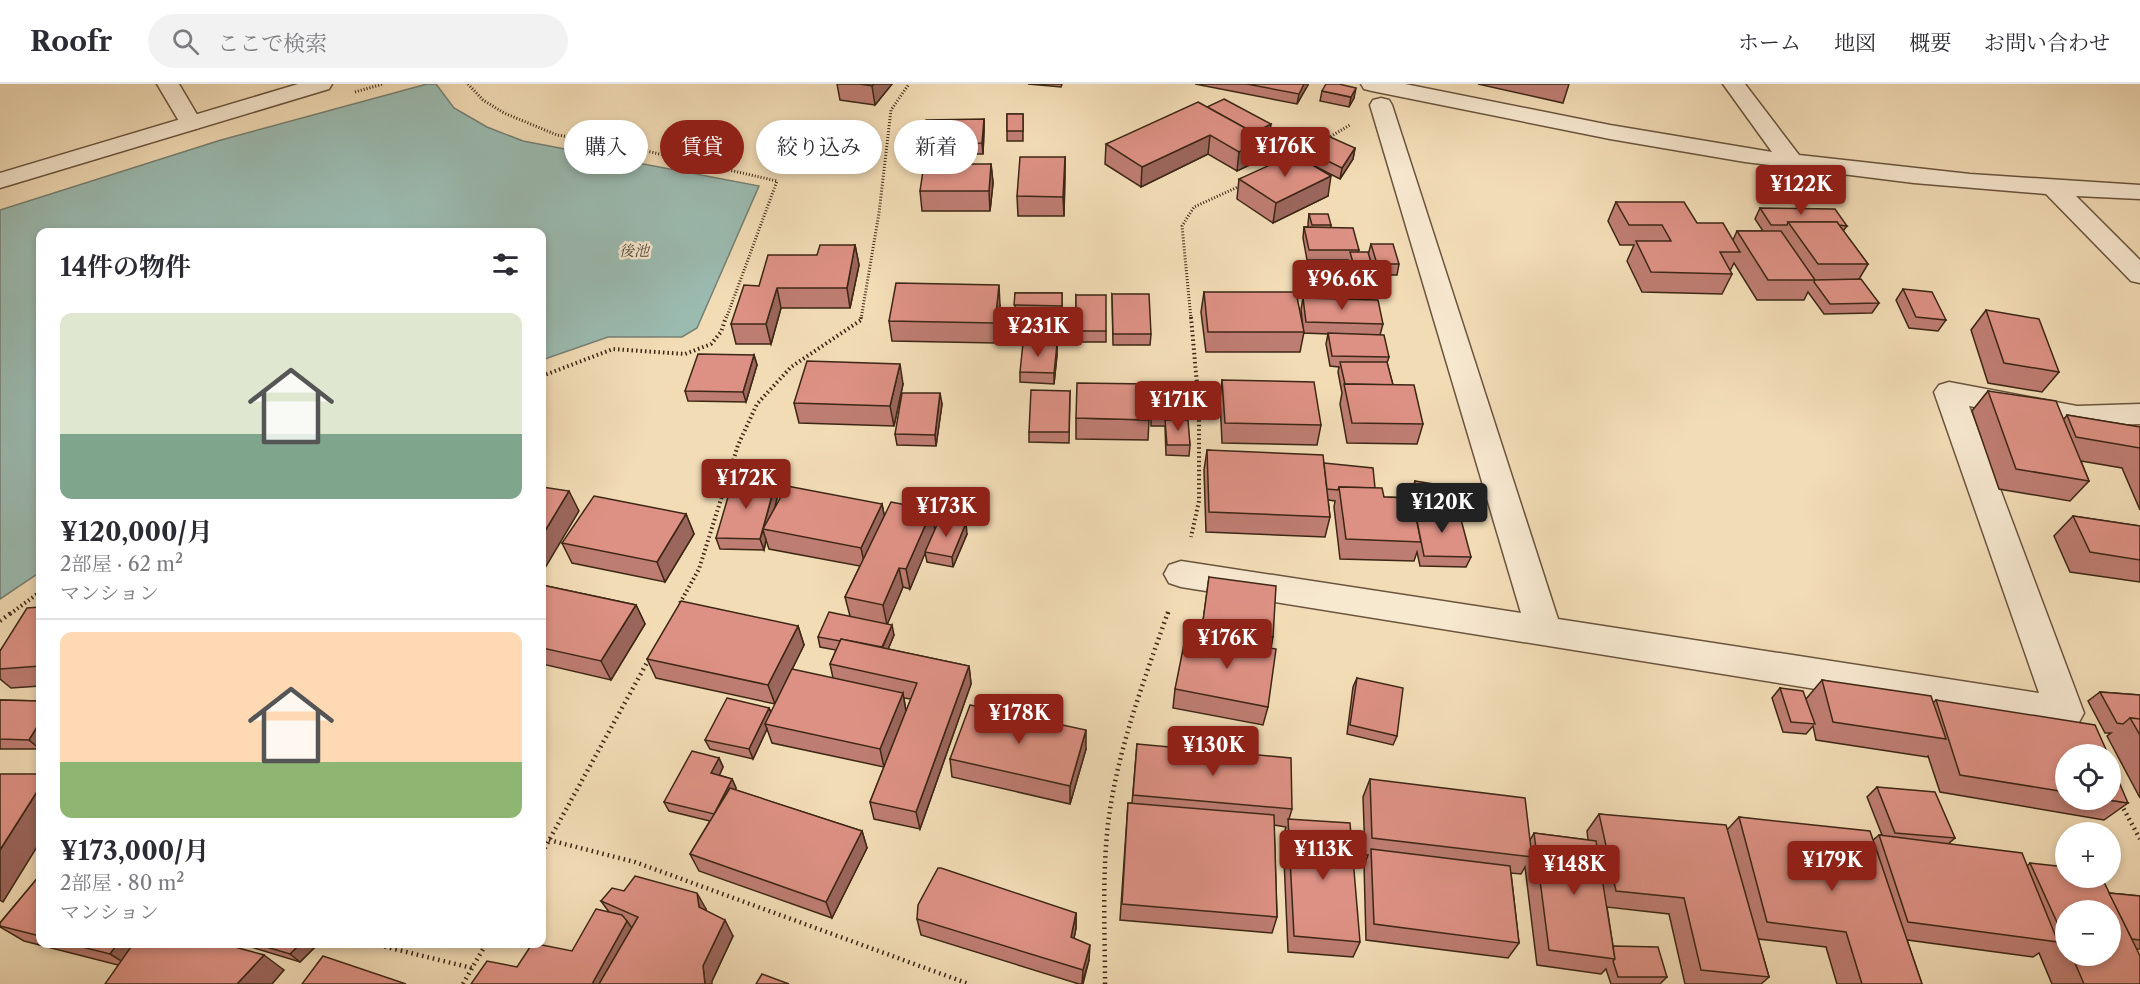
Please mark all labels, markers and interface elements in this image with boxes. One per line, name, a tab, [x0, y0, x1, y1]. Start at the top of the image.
search box	[148, 14, 568, 68]
text: Roofr	[30, 24, 112, 58]
icon: search	[169, 25, 202, 58]
text: ここで検索	[217, 30, 327, 57]
text: ホーム	[1738, 30, 1801, 55]
text: 地図	[1834, 30, 1876, 55]
text: 概要	[1909, 30, 1951, 55]
text: お問い合わせ	[1984, 30, 2110, 55]
chip: 購入	[564, 120, 648, 174]
chip: 賃貸	[660, 120, 744, 174]
chip: 絞り込み	[756, 120, 882, 174]
chip: 新着	[894, 120, 978, 174]
pin: ¥176K	[1243, 127, 1327, 178]
text: ¥176K	[1255, 134, 1315, 158]
pin: ¥122K	[1759, 165, 1843, 216]
text: ¥122K	[1770, 172, 1832, 196]
water label: 後池	[619, 241, 651, 260]
icon: filters	[489, 248, 522, 281]
text: 14件の物件	[60, 251, 191, 283]
pin: ¥96.6K	[1293, 260, 1391, 311]
text: ¥96.6K	[1306, 267, 1378, 291]
pin: ¥231K	[996, 307, 1080, 358]
text: ¥231K	[1007, 314, 1069, 338]
icon: home	[237, 352, 345, 460]
pin: ¥171K	[1136, 381, 1220, 432]
text: ¥171K	[1149, 388, 1207, 412]
pin: ¥172K	[704, 459, 788, 510]
text: ¥172K	[716, 466, 776, 490]
pin: ¥120K	[1400, 483, 1484, 534]
pin: ¥173K	[904, 487, 988, 538]
text: ¥120K	[1410, 490, 1474, 514]
text: ¥173K	[916, 494, 976, 518]
text: ¥120,000/月	[60, 516, 213, 548]
text: 2部屋 · 62 m²	[60, 552, 183, 576]
text: マンション	[60, 581, 159, 605]
pin: ¥176K	[1185, 619, 1269, 670]
text: ¥176K	[1197, 626, 1257, 650]
icon: home	[237, 671, 345, 779]
pin: ¥178K	[977, 694, 1061, 745]
text: ¥178K	[988, 701, 1050, 725]
pin: ¥130K	[1171, 726, 1255, 777]
text: ¥130K	[1182, 733, 1244, 757]
map controls	[2055, 744, 2121, 966]
button: locate	[2055, 744, 2121, 810]
button: +	[2055, 822, 2121, 888]
pin: ¥113K	[1281, 830, 1365, 881]
text: ¥173,000/月	[60, 835, 210, 867]
text: ¥113K	[1294, 837, 1352, 861]
pin: ¥179K	[1790, 841, 1874, 892]
pin: ¥148K	[1532, 845, 1616, 896]
text: ¥179K	[1801, 848, 1863, 872]
text: ¥148K	[1543, 852, 1605, 876]
text: 2部屋 · 80 m²	[60, 871, 184, 895]
text: マンション	[60, 900, 159, 924]
button: −	[2055, 900, 2121, 966]

